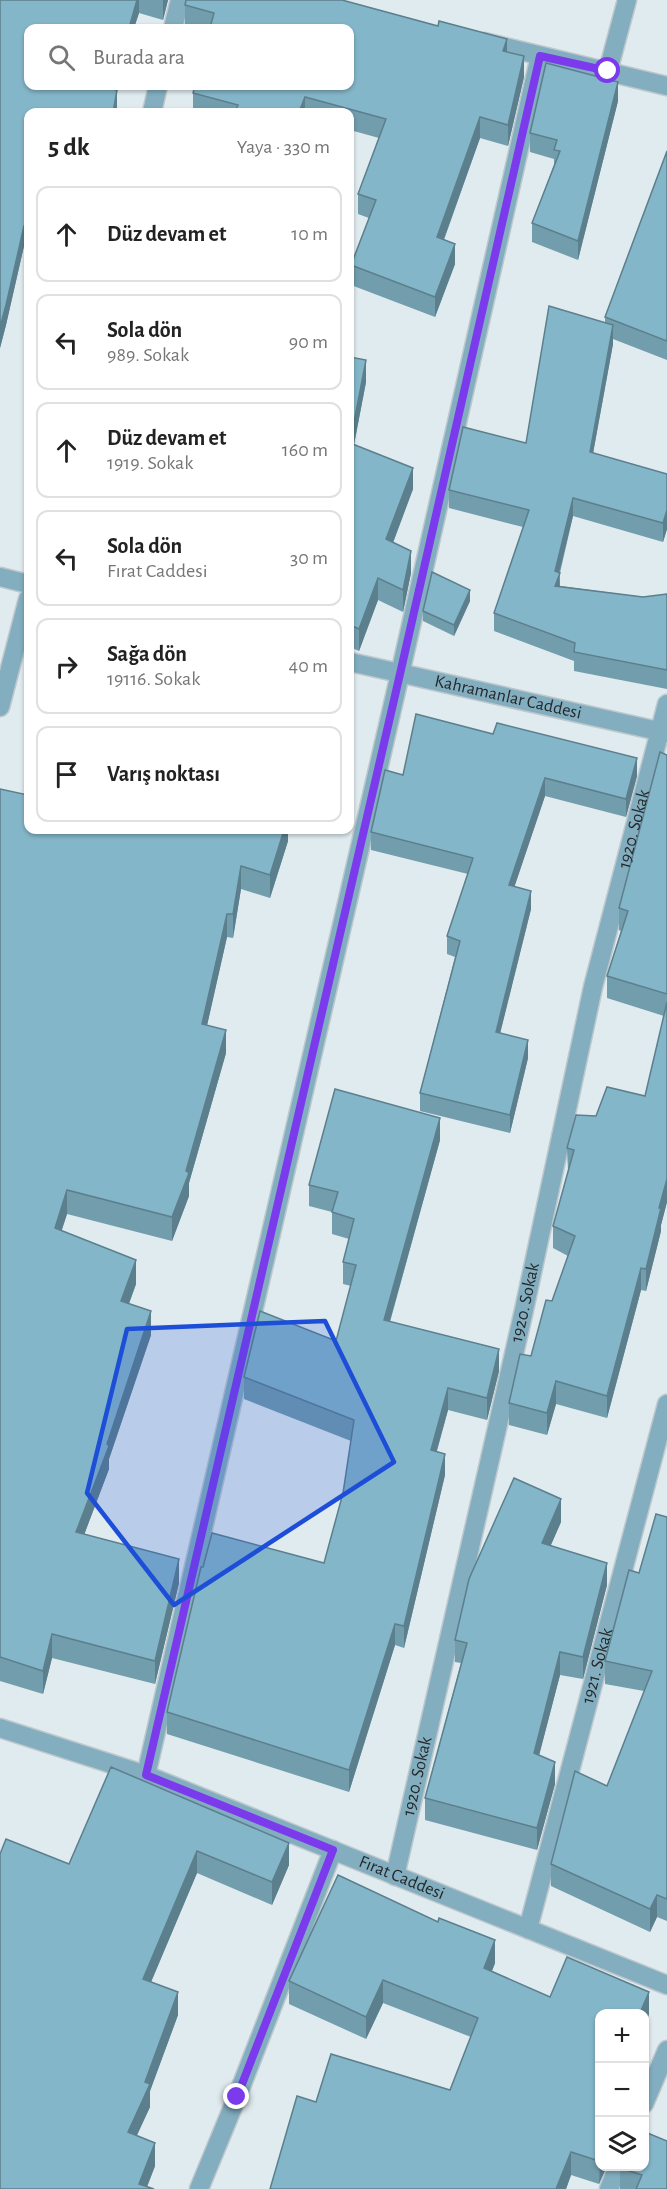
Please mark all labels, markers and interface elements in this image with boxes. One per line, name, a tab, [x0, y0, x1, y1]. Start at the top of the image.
search box	[24, 24, 354, 90]
icon: search	[45, 41, 78, 74]
text: Burada ara	[93, 46, 185, 68]
route start	[594, 57, 620, 83]
text: 5 dk	[48, 134, 90, 160]
text: Yaya · 330 m	[237, 137, 330, 157]
icon: ahead	[50, 218, 83, 251]
text: Düz devam et	[107, 223, 226, 245]
text: 10 m	[291, 224, 328, 244]
text: Sola dön	[107, 319, 182, 341]
icon: left	[50, 326, 83, 359]
text: 90 m	[289, 332, 328, 352]
text: 989. Sokak	[107, 345, 189, 365]
text: Düz devam et	[107, 427, 226, 449]
icon: ahead	[50, 434, 83, 467]
text: 160 m	[282, 440, 328, 460]
text: 1919. Sokak	[107, 453, 193, 473]
text: Sola dön	[107, 535, 182, 557]
icon: left	[50, 542, 83, 575]
text: 30 m	[290, 548, 328, 568]
text: Fırat Caddesi	[107, 561, 208, 581]
text: Sağa dön	[107, 643, 187, 665]
icon: right	[50, 650, 83, 683]
text: 40 m	[289, 656, 328, 676]
text: 19116. Sokak	[107, 669, 200, 689]
street label: Kahramanlar Caddesi	[433, 672, 583, 723]
icon: arrive	[50, 758, 83, 791]
text: Varış noktası	[107, 763, 220, 785]
street label: 1920. Sokak	[615, 787, 653, 871]
street label: 1920. Sokak	[508, 1260, 543, 1344]
street label: 1921. Sokak	[579, 1626, 616, 1706]
street label: 1920. Sokak	[400, 1734, 436, 1818]
street label: Fırat Caddesi	[356, 1853, 447, 1903]
map controls	[595, 2009, 649, 2171]
button: +	[595, 2009, 649, 2063]
button: −	[595, 2063, 649, 2117]
route end	[223, 2083, 249, 2109]
button: layers	[595, 2117, 649, 2171]

